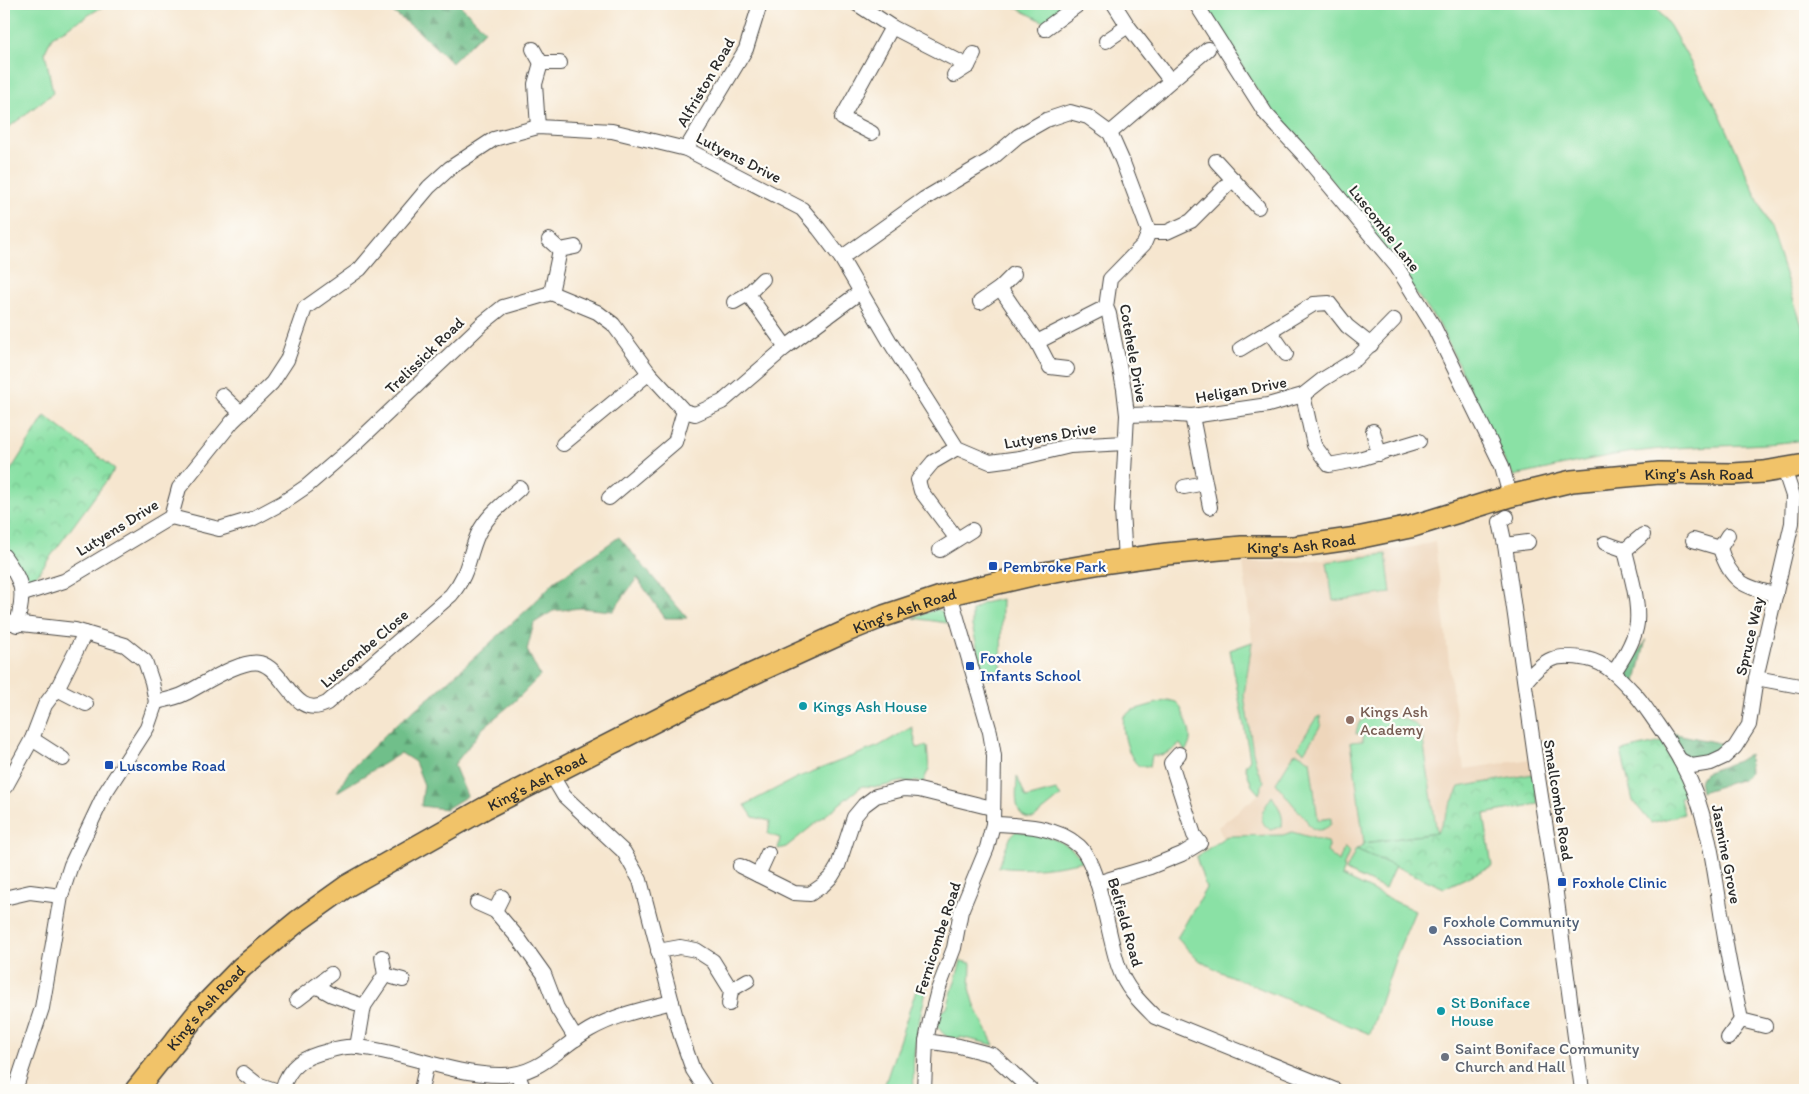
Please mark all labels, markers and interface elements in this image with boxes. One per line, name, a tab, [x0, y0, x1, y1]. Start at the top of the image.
street label: Alfriston Road	[672, 34, 739, 130]
street label: Lutyens Drive	[693, 128, 785, 187]
street label: Luscombe Lane	[1345, 181, 1424, 276]
street label: Cotehele Drive	[1115, 302, 1152, 404]
street label: Trelissick Road	[381, 313, 468, 398]
street label: Heligan Drive	[1194, 372, 1288, 407]
street label: Lutyens Drive	[1002, 418, 1098, 453]
street label: King's Ash Road	[1644, 464, 1754, 484]
street label: Lutyens Drive	[73, 495, 162, 560]
street label: King's Ash Road	[1247, 529, 1357, 557]
place label: Pembroke Park	[1003, 557, 1107, 576]
marker: Pembroke Park	[987, 560, 999, 572]
street label: King's Ash Road	[850, 584, 959, 638]
street label: Spruce Way	[1731, 594, 1768, 677]
street label: Luscombe Close	[316, 605, 412, 692]
place label: Foxhole Infants School	[980, 648, 1082, 685]
marker: Foxhole Infants School	[964, 660, 976, 672]
place label: Kings Ash House	[813, 697, 928, 716]
marker: Kings Ash House	[797, 700, 809, 712]
place label: Kings Ash Academy	[1360, 702, 1428, 739]
marker: Kings Ash Academy	[1344, 714, 1356, 726]
street label: Smallcombe Road	[1540, 738, 1577, 862]
street label: King's Ash Road	[484, 749, 590, 815]
place label: Luscombe Road	[119, 756, 226, 775]
marker: Luscombe Road	[103, 759, 115, 771]
street label: Jasmine Grove	[1708, 803, 1745, 905]
place label: Foxhole Clinic	[1572, 873, 1667, 892]
street label: Belfield Road	[1104, 875, 1147, 969]
marker: Foxhole Clinic	[1556, 876, 1568, 888]
street label: Fernicombe Road	[910, 879, 965, 997]
place label: Foxhole Community Association	[1443, 912, 1580, 949]
marker: Foxhole Community Association	[1427, 924, 1439, 936]
street label: King's Ash Road	[162, 961, 249, 1054]
place label: St Boniface House	[1451, 993, 1530, 1030]
marker: St Boniface House	[1435, 1005, 1447, 1017]
place label: Saint Boniface Community Church and Hall	[1455, 1039, 1640, 1076]
marker: Saint Boniface Community Church and Hall	[1439, 1051, 1451, 1063]

